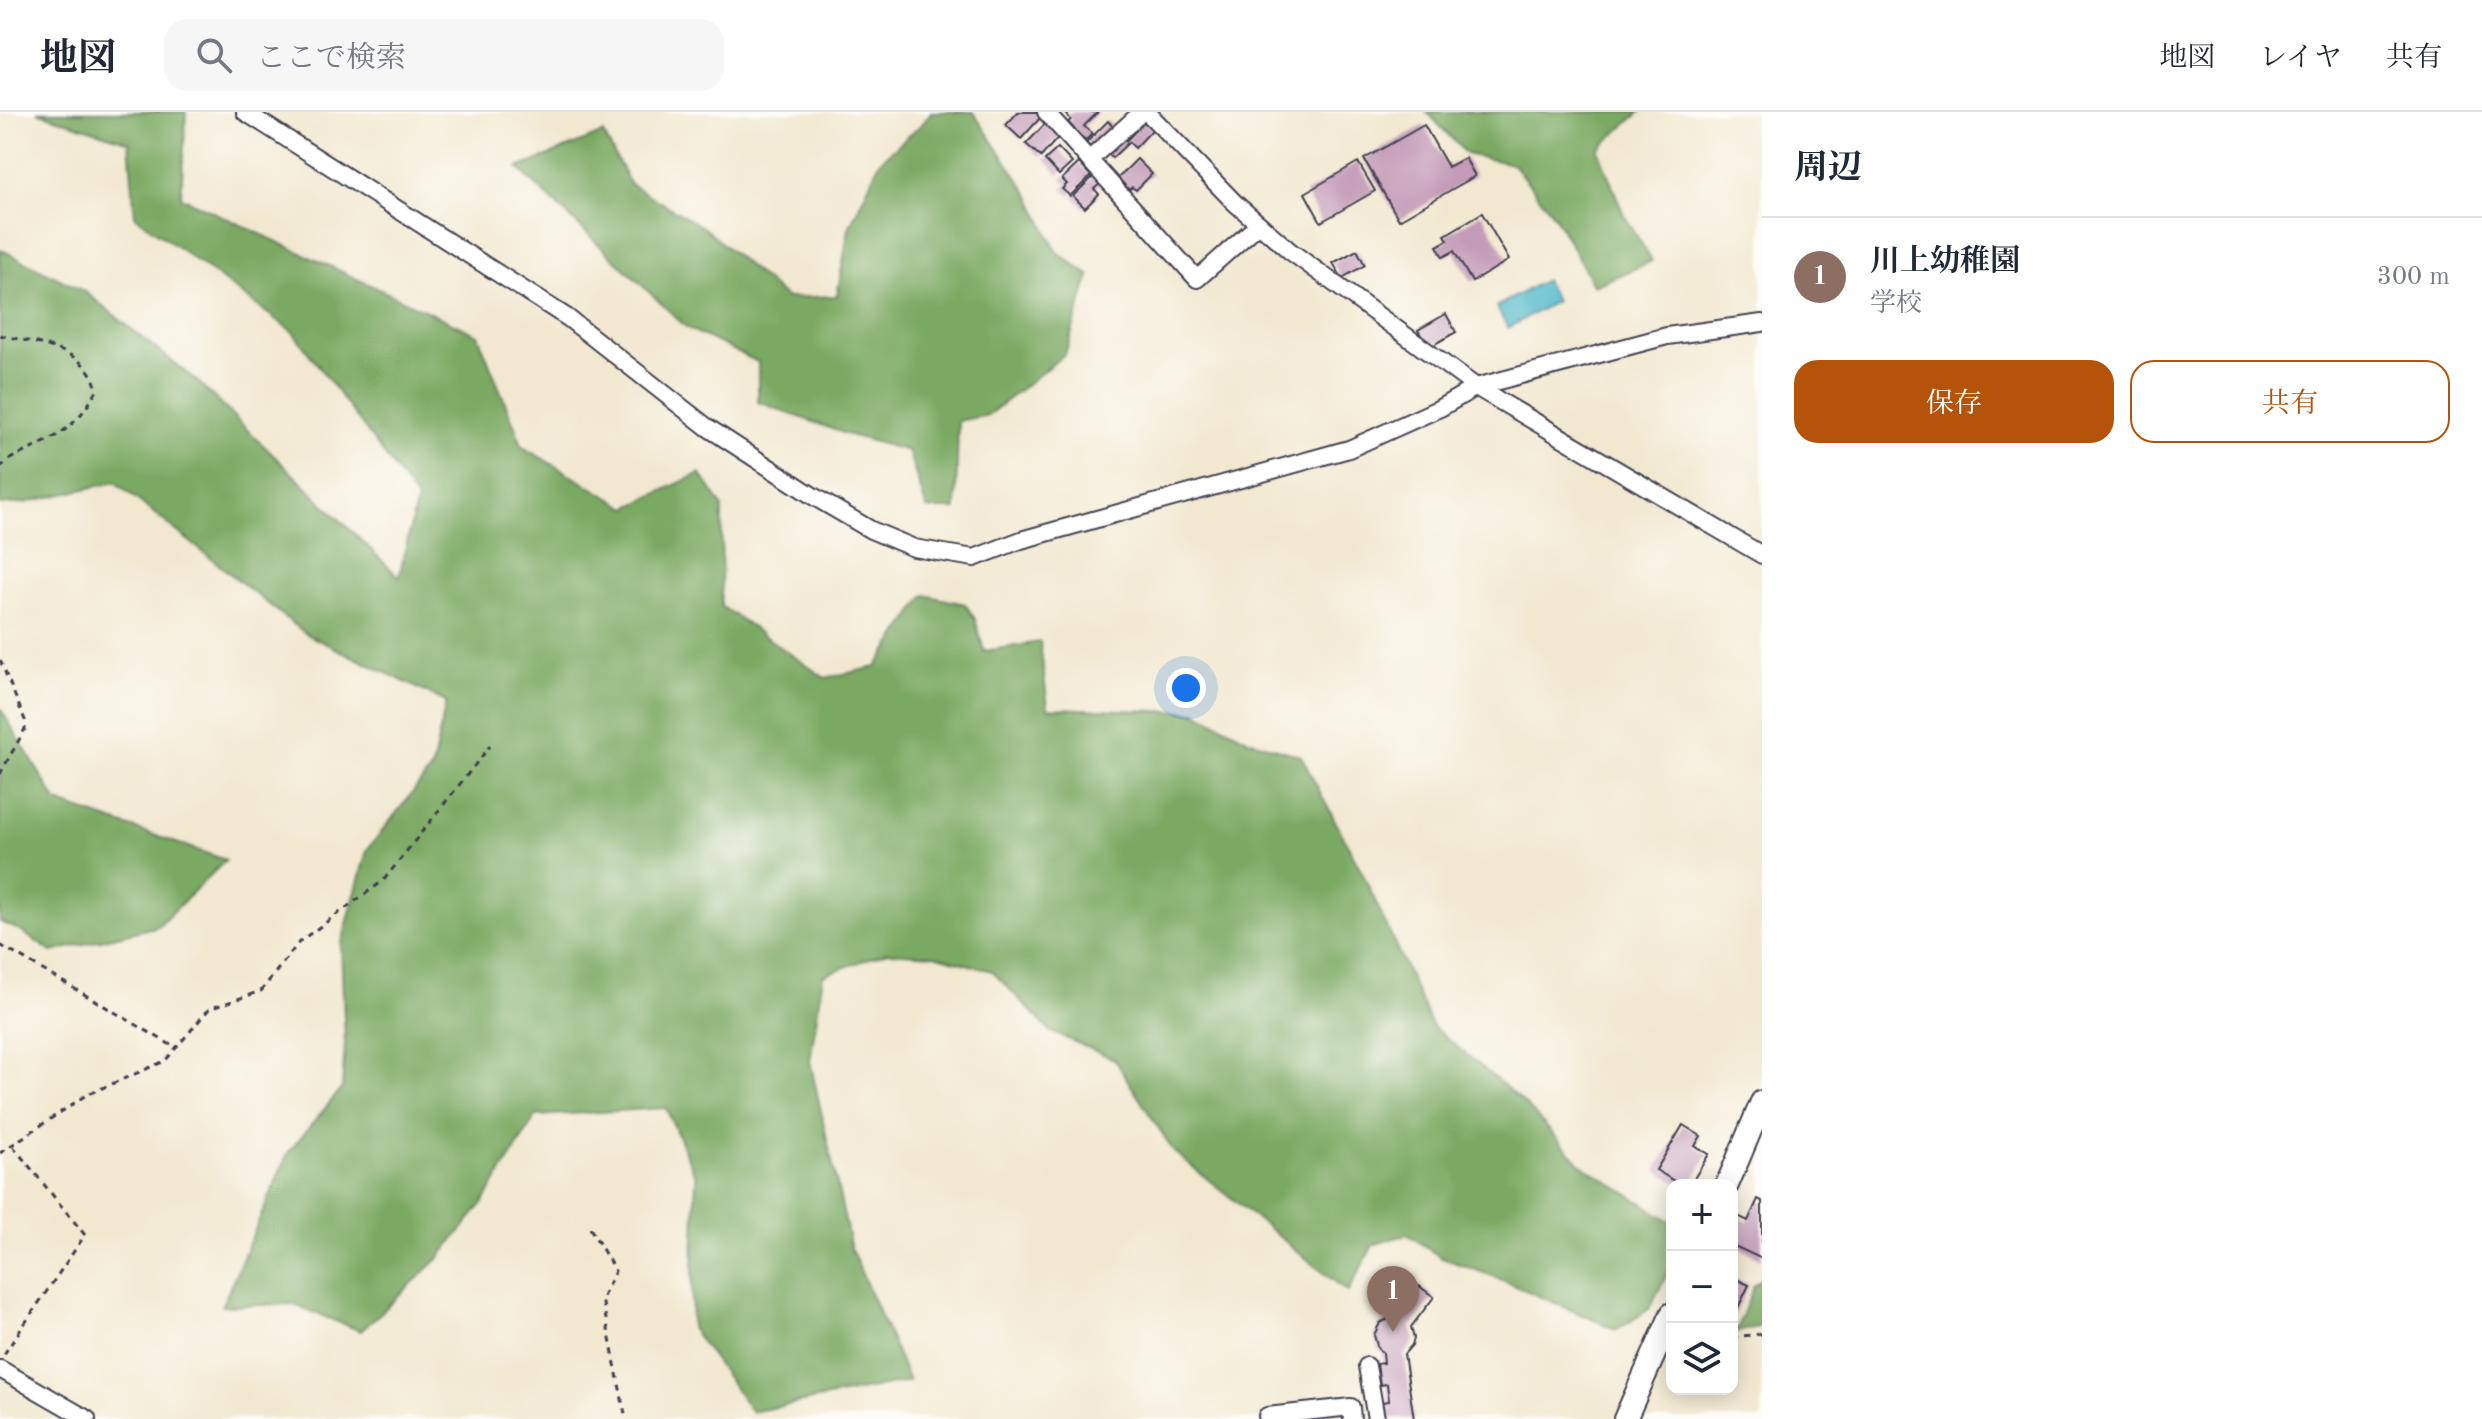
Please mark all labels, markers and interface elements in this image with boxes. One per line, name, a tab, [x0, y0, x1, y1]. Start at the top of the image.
search box	[164, 19, 724, 91]
icon: search	[192, 33, 236, 77]
text: 地図	[40, 41, 116, 79]
text: ここで検索	[256, 44, 406, 74]
text: 地図	[2159, 45, 2215, 73]
text: レイヤ	[2259, 45, 2342, 73]
text: 共有	[2386, 45, 2442, 73]
text: 周辺	[1794, 152, 1862, 186]
text: 川上幼稚園	[1870, 247, 2020, 277]
text: 1	[1812, 264, 1828, 290]
text: 300 m	[2377, 264, 2450, 290]
text: 学校	[1870, 291, 1922, 317]
button: 保存	[1794, 360, 2114, 443]
button: 共有	[2130, 360, 2450, 443]
your location	[1166, 668, 1206, 708]
map controls	[1666, 1179, 1738, 1395]
button: +	[1666, 1179, 1738, 1251]
button: −	[1666, 1251, 1738, 1323]
pin: 1	[1367, 1266, 1419, 1332]
button: layers	[1666, 1323, 1738, 1395]

